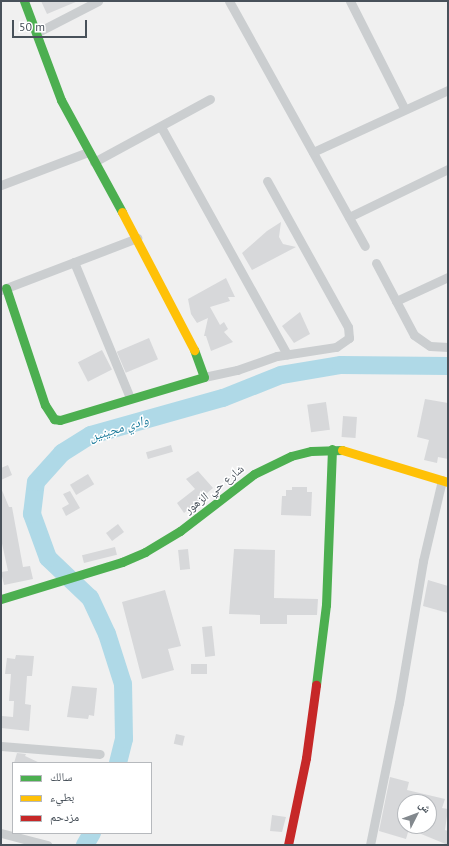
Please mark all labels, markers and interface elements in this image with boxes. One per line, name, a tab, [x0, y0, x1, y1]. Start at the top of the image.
scale bar	[14, 12, 89, 38]
text: 50 m	[19, 19, 45, 34]
water label: وادي مجينين	[87, 413, 151, 445]
street label: شارع حي الزهور	[181, 461, 247, 517]
legend	[12, 762, 152, 834]
text: سالك	[50, 769, 72, 784]
text: بطيء	[50, 789, 74, 804]
north arrow	[397, 794, 437, 834]
text: ش	[416, 798, 434, 816]
text: مزدحم	[50, 809, 79, 824]

